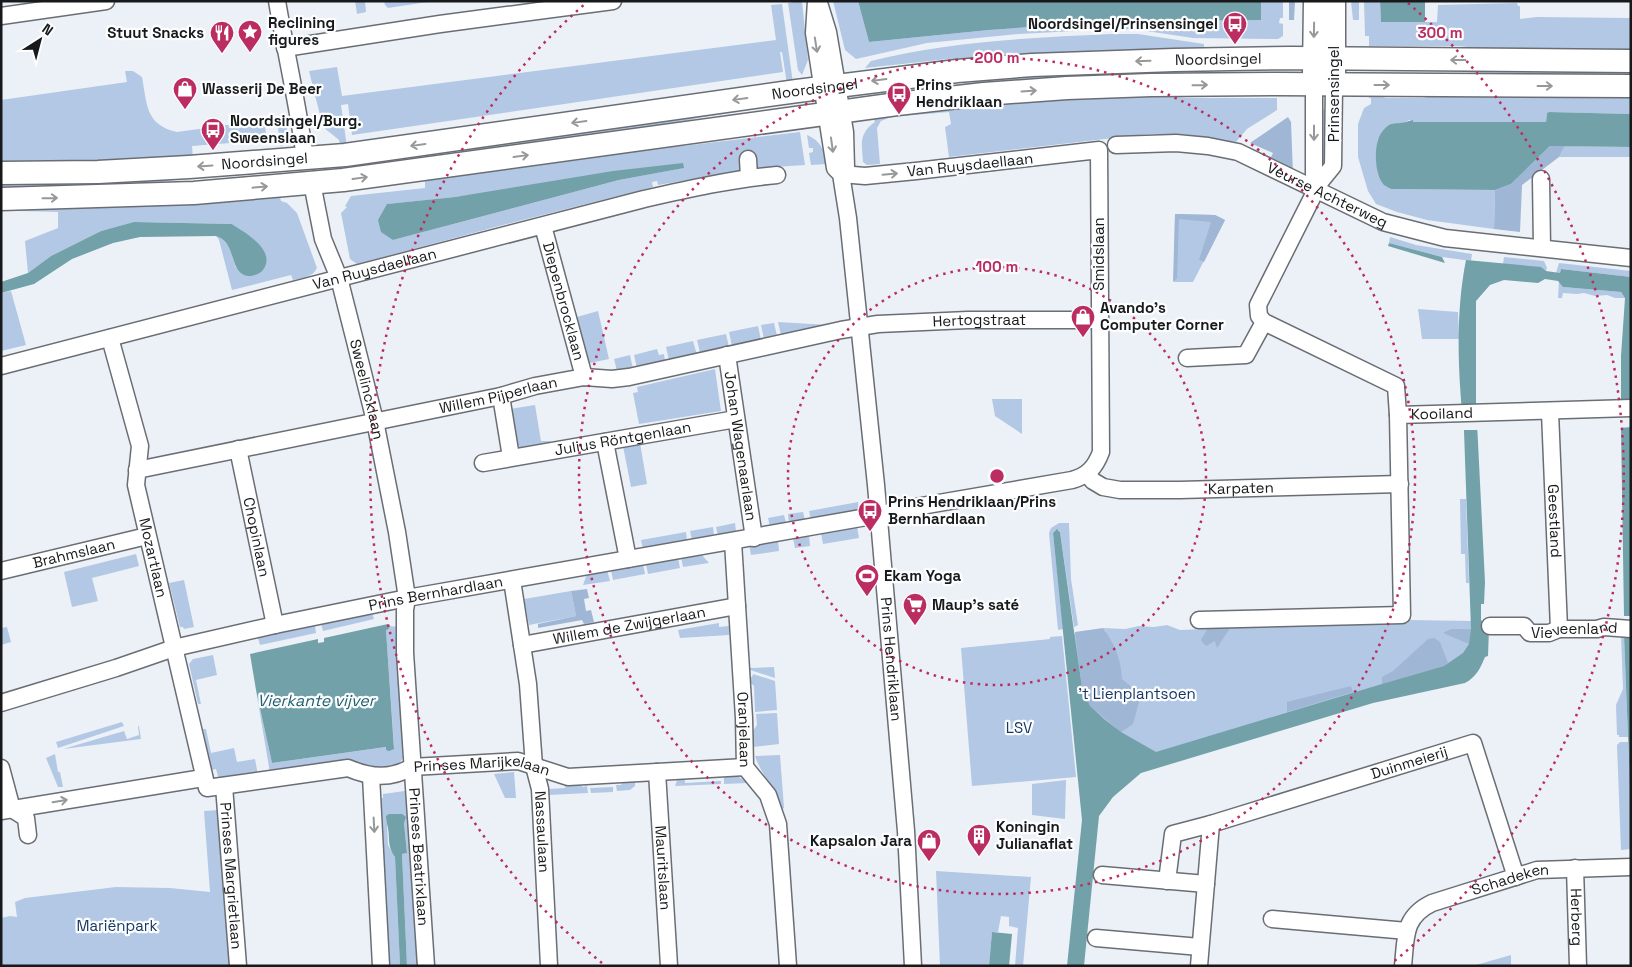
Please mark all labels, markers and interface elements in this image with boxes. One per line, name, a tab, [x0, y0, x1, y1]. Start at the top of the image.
bus stop icon: Noordsingel/Prinsensingel	[1222, 11, 1248, 45]
place label: Reclining figures	[268, 13, 335, 49]
place label: Noordsingel/Prinsensingel	[1028, 14, 1218, 33]
north arrow	[15, 15, 65, 65]
text: N	[39, 19, 57, 40]
place icon: Reclining figures	[237, 19, 263, 53]
restaurant icon: Stuut Snacks	[209, 20, 235, 54]
one-way arrow	[1310, 22, 1319, 38]
place label: Stuut Snacks	[107, 23, 204, 42]
text: 300 m	[1417, 23, 1463, 42]
one-way arrow	[812, 36, 822, 52]
street label: Prinsensingel	[1324, 46, 1343, 142]
text: 200 m	[975, 48, 1019, 67]
street label: Noordsingel	[1175, 49, 1262, 69]
one-way arrow	[1450, 55, 1466, 65]
one-way arrow	[1135, 56, 1152, 66]
street label: Noordsingel	[770, 73, 859, 103]
one-way arrow	[871, 75, 887, 85]
place label: Prins Hendriklaan	[916, 75, 1002, 111]
shop icon: Wasserij De Beer	[172, 76, 198, 110]
place label: Wasserij De Beer	[202, 79, 322, 98]
one-way arrow	[1191, 80, 1207, 90]
one-way arrow	[1374, 80, 1390, 90]
bus stop icon: Prins Hendriklaan	[886, 81, 912, 115]
one-way arrow	[1536, 81, 1553, 91]
one-way arrow	[1020, 87, 1036, 96]
one-way arrow	[733, 94, 749, 104]
place label: Noordsingel/Burg. Sweenslaan	[230, 111, 362, 147]
bus stop icon: Noordsingel/Burg. Sweenslaan	[200, 117, 226, 151]
one-way arrow	[572, 117, 588, 127]
one-way arrow	[1309, 124, 1319, 141]
one-way arrow	[827, 137, 837, 153]
one-way arrow	[411, 140, 427, 150]
street label: Noordsingel	[221, 148, 309, 173]
street label: Van Ruysdaellaan	[906, 148, 1034, 181]
one-way arrow	[513, 151, 529, 161]
street label: Veurse Achterweg	[1264, 157, 1391, 232]
one-way arrow	[197, 161, 213, 171]
one-way arrow	[882, 169, 898, 178]
one-way arrow	[352, 173, 368, 183]
one-way arrow	[252, 182, 268, 192]
one-way arrow	[42, 193, 58, 202]
street label: Smidslaan	[1089, 217, 1108, 291]
street label: Diepenbrocklaan	[539, 240, 589, 362]
street label: Van Ruysdaellaan	[311, 243, 438, 294]
text: 100 m	[976, 257, 1018, 276]
place label: Avando's Computer Corner	[1100, 298, 1224, 334]
shop icon: Avando's Computer Corner	[1070, 304, 1096, 338]
street label: Hertogstraat	[932, 310, 1026, 331]
street label: Sweelincklaan	[346, 337, 388, 441]
street label: Johan Wagenaarlaan	[721, 370, 761, 522]
street label: Willem Pijperlaan	[437, 372, 559, 417]
street label: Kooiland	[1411, 403, 1473, 424]
street label: Julius Röntgenlaan	[553, 417, 693, 459]
centre of rings	[988, 467, 1006, 485]
street label: Karpaten	[1208, 477, 1274, 498]
street label: Geestland	[1544, 484, 1566, 558]
place label: Prins Hendriklaan/Prins Bernhardlaan	[888, 492, 1056, 528]
street label: Chopinlaan	[239, 495, 275, 578]
bus stop icon: Prins Hendriklaan/Prins Bernhardlaan	[857, 498, 883, 532]
street label: Mozartlaan	[135, 516, 172, 599]
street label: Brahmslaan	[31, 534, 117, 572]
sports icon: Ekam Yoga	[854, 563, 880, 597]
place label: Ekam Yoga	[884, 566, 962, 585]
street label: Prins Bernhardlaan	[367, 571, 504, 615]
supermarket icon: Maup's saté	[902, 592, 928, 626]
place label: Maup's saté	[932, 595, 1020, 614]
street label: Prins Hendriklaan	[877, 596, 906, 722]
street label: Willem de Zwijgerlaan	[551, 602, 707, 648]
street label: Vieveenland	[1531, 616, 1618, 642]
park label: 't Lienplantsoen	[1078, 684, 1196, 703]
water label: Vierkante vijver	[257, 690, 377, 711]
street label: Oranjelaan	[733, 691, 755, 768]
park label: LSV	[1006, 718, 1032, 737]
street label: Duinmeierij	[1368, 741, 1450, 783]
street label: Prinses Marijkelaan	[413, 751, 552, 780]
street label: Prinses Beatrixlaan	[405, 787, 433, 926]
street label: Nassaulaan	[531, 790, 554, 873]
one-way arrow	[52, 796, 68, 806]
street label: Prinses Margrietlaan	[216, 801, 247, 950]
one-way arrow	[369, 817, 378, 833]
place label: Koningin Julianaflat	[996, 817, 1073, 853]
building icon: Koningin Julianaflat	[966, 823, 992, 857]
street label: Mauritslaan	[651, 825, 676, 911]
shop icon: Kapsalon Jara	[916, 828, 942, 862]
place label: Kapsalon Jara	[810, 831, 912, 850]
street label: Schadeken	[1469, 860, 1549, 899]
street label: Herberg	[1567, 888, 1587, 946]
park label: Mariënpark	[76, 916, 158, 935]

